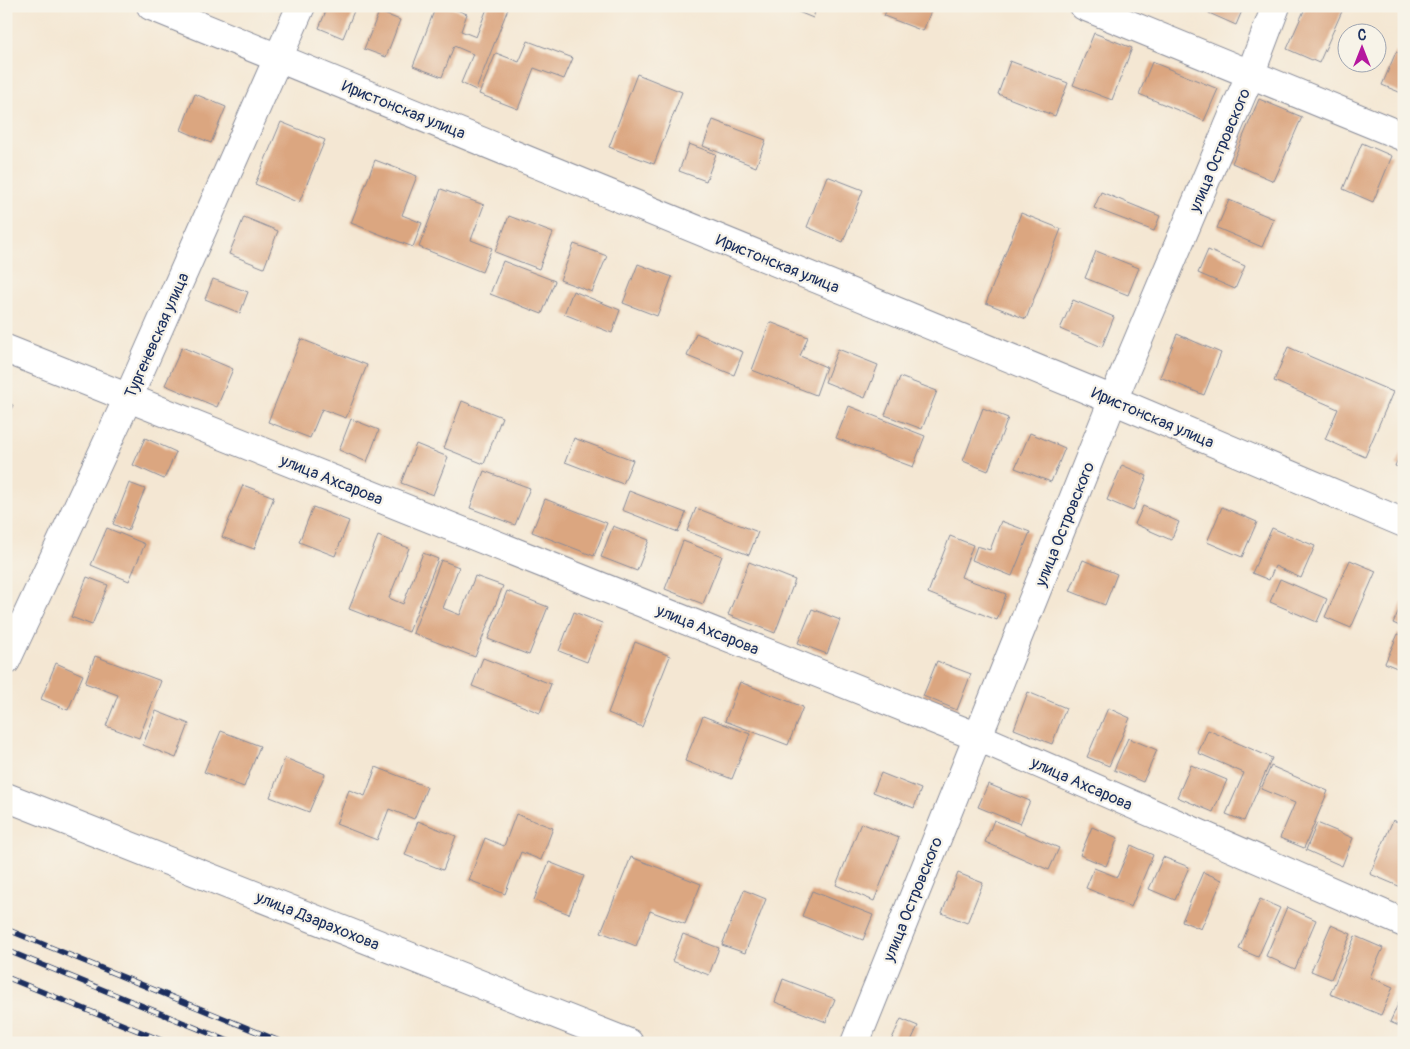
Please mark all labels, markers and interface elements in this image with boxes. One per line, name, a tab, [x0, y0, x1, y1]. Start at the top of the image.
north arrow	[1338, 22, 1388, 72]
text: С	[1358, 27, 1367, 44]
street label: Иристонская улица	[339, 76, 468, 144]
street label: улица Островского	[1184, 85, 1255, 216]
street label: Иристонская улица	[713, 230, 842, 298]
street label: Тургеневская улица	[120, 270, 194, 401]
street label: Иристонская улица	[1088, 383, 1217, 453]
street label: улица Ахсарова	[277, 450, 386, 510]
street label: улица Островского	[1030, 459, 1099, 590]
street label: улица Ахсарова	[653, 600, 762, 660]
street label: улица Ахсарова	[1027, 752, 1135, 815]
street label: улица Островского	[878, 834, 947, 965]
street label: улица Дзарахохова	[252, 887, 382, 955]

